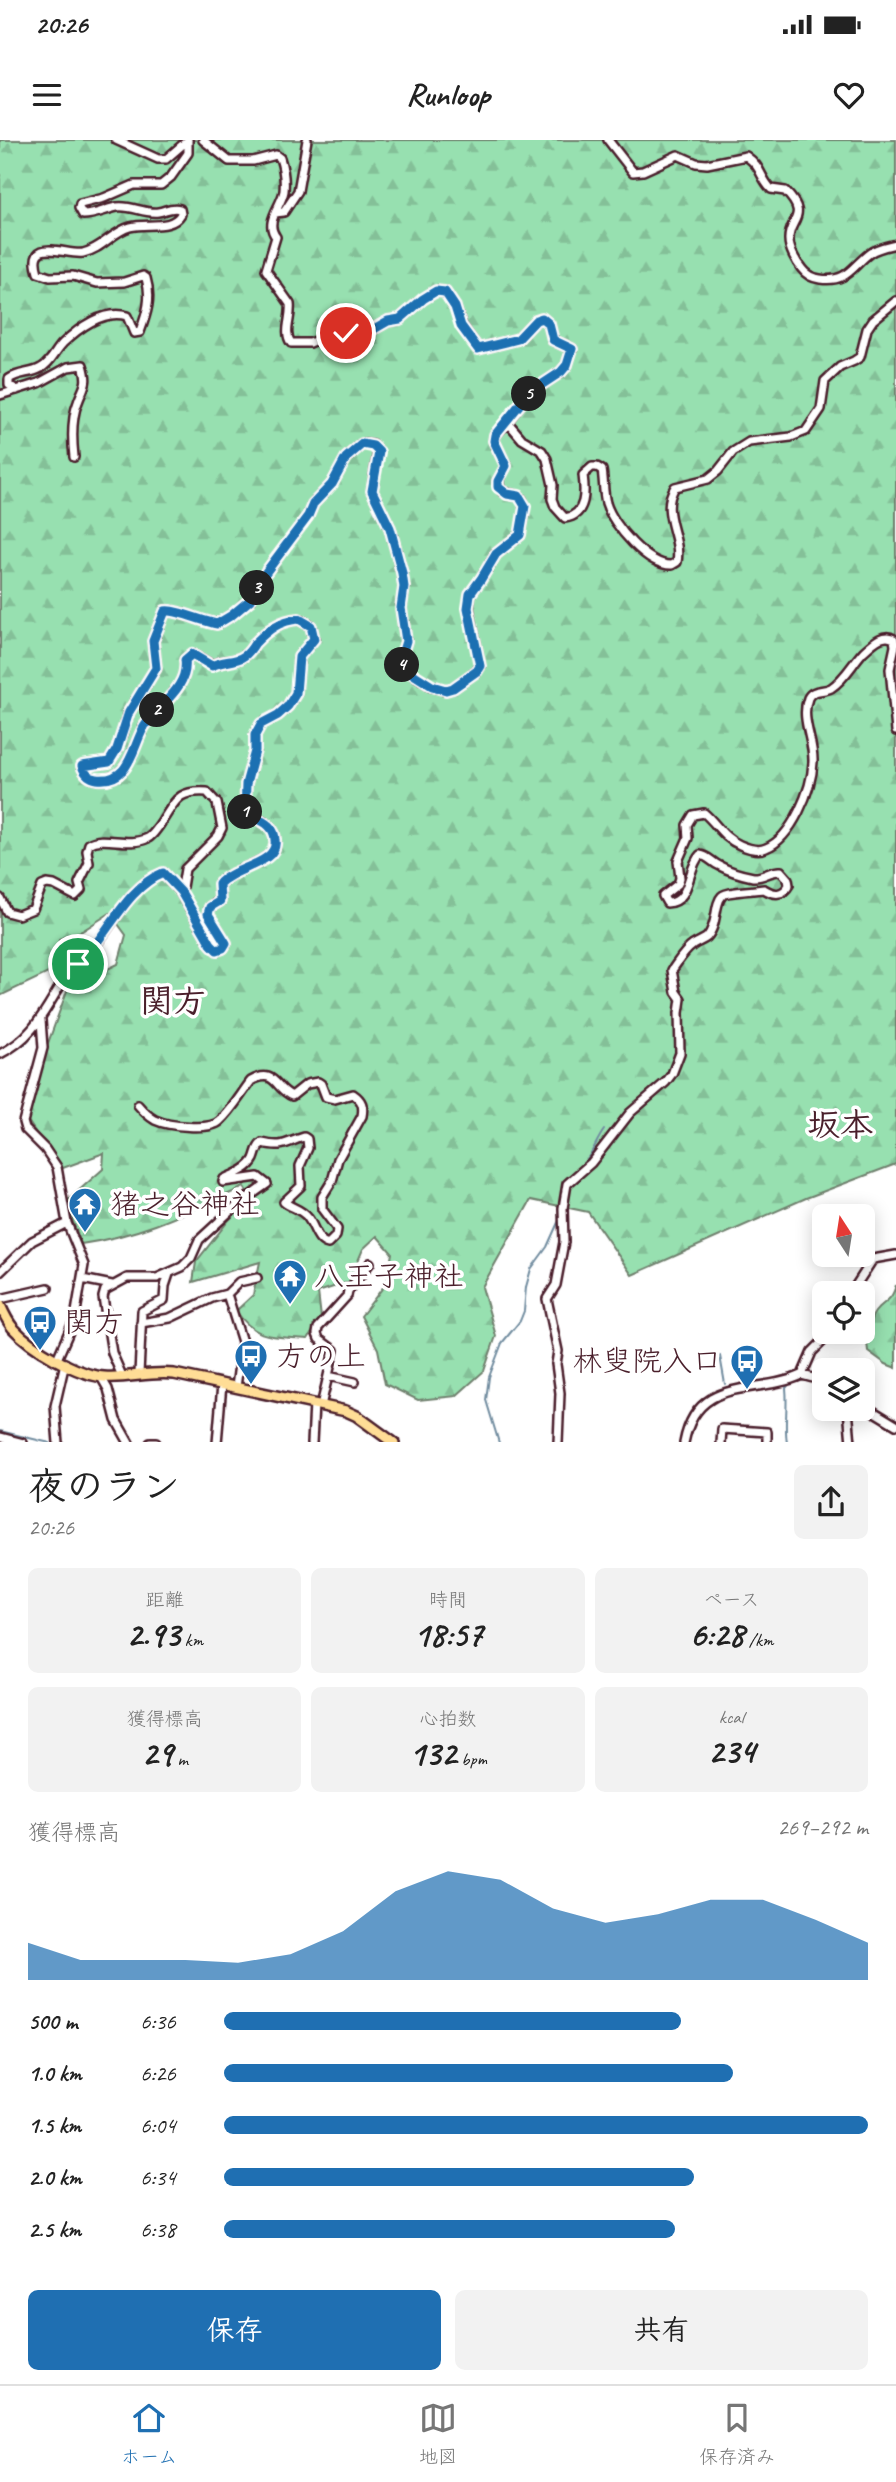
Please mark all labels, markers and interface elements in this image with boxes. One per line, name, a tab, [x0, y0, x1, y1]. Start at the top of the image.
text: 20:26	[35, 8, 88, 41]
text: Runloop	[406, 74, 490, 115]
icon: menu	[28, 76, 66, 114]
icon: heart	[830, 76, 868, 114]
pin	[316, 303, 376, 363]
icon: check	[327, 314, 365, 352]
pin: 5	[512, 376, 546, 412]
text: 5	[524, 381, 533, 405]
pin: 3	[240, 570, 274, 606]
text: 3	[252, 575, 261, 599]
pin: 4	[384, 648, 420, 682]
text: 4	[397, 652, 406, 676]
pin: 2	[140, 692, 174, 728]
text: 2	[152, 697, 161, 721]
pin: 1	[228, 794, 262, 830]
text: 1	[240, 799, 249, 823]
pin	[48, 934, 108, 994]
icon: arrive	[59, 945, 97, 983]
district label: 関方	[140, 980, 206, 1022]
district label: 坂本	[807, 1104, 873, 1146]
temple icon: 猪之谷神社	[66, 1185, 104, 1234]
place label: 猪之谷神社	[110, 1185, 260, 1223]
north arrow	[812, 1204, 875, 1267]
map controls	[812, 1204, 875, 1421]
temple icon: 八王子神社	[271, 1257, 309, 1306]
place label: 八王子神社	[314, 1257, 464, 1295]
button: locate	[812, 1281, 875, 1344]
bus stop icon: 関方	[21, 1303, 59, 1352]
place label: 関方	[64, 1303, 124, 1341]
bus stop icon: 方の上	[232, 1337, 270, 1386]
place label: 方の上	[276, 1337, 366, 1375]
place label: 林叟院入口	[572, 1342, 722, 1380]
bus stop icon: 林叟院入口	[728, 1342, 766, 1391]
button: layers	[812, 1358, 875, 1421]
text: 夜のラン	[28, 1463, 180, 1510]
button: share	[794, 1465, 868, 1539]
text: 20:26	[28, 1513, 74, 1542]
text: 距離	[146, 1588, 184, 1612]
text: 時間	[429, 1588, 467, 1612]
text: ペース	[703, 1588, 759, 1612]
text: 2.93	[126, 1612, 180, 1657]
text: 18:57	[413, 1612, 483, 1657]
text: 6:28	[689, 1612, 744, 1657]
text: km	[180, 1628, 203, 1652]
text: /km	[744, 1628, 774, 1652]
text: kcal	[719, 1705, 744, 1729]
text: 獲得標高	[127, 1707, 203, 1731]
text: 心拍数	[419, 1707, 477, 1731]
text: 234	[708, 1729, 755, 1774]
text: 29	[141, 1731, 173, 1776]
text: 132	[409, 1731, 456, 1776]
text: m	[173, 1747, 188, 1771]
text: bpm	[456, 1747, 487, 1771]
text: 269–292 m	[777, 1813, 868, 1842]
text: 獲得標高	[28, 1818, 120, 1847]
text: 500 m	[28, 2007, 77, 2036]
text: 6:36	[140, 2007, 176, 2036]
text: 1.0 km	[28, 2059, 82, 2088]
text: 6:26	[140, 2059, 176, 2088]
text: 1.5 km	[28, 2111, 81, 2140]
text: 6:04	[140, 2111, 176, 2140]
text: 2.0 km	[28, 2163, 82, 2192]
text: 6:34	[140, 2163, 176, 2192]
text: 2.5 km	[28, 2215, 81, 2244]
text: 6:38	[140, 2215, 176, 2244]
button: 保存	[28, 2290, 441, 2370]
button: 共有	[455, 2290, 868, 2370]
tab: ホーム	[121, 2399, 177, 2469]
tab: 地図	[419, 2399, 457, 2469]
tab: 保存済み	[699, 2399, 775, 2469]

